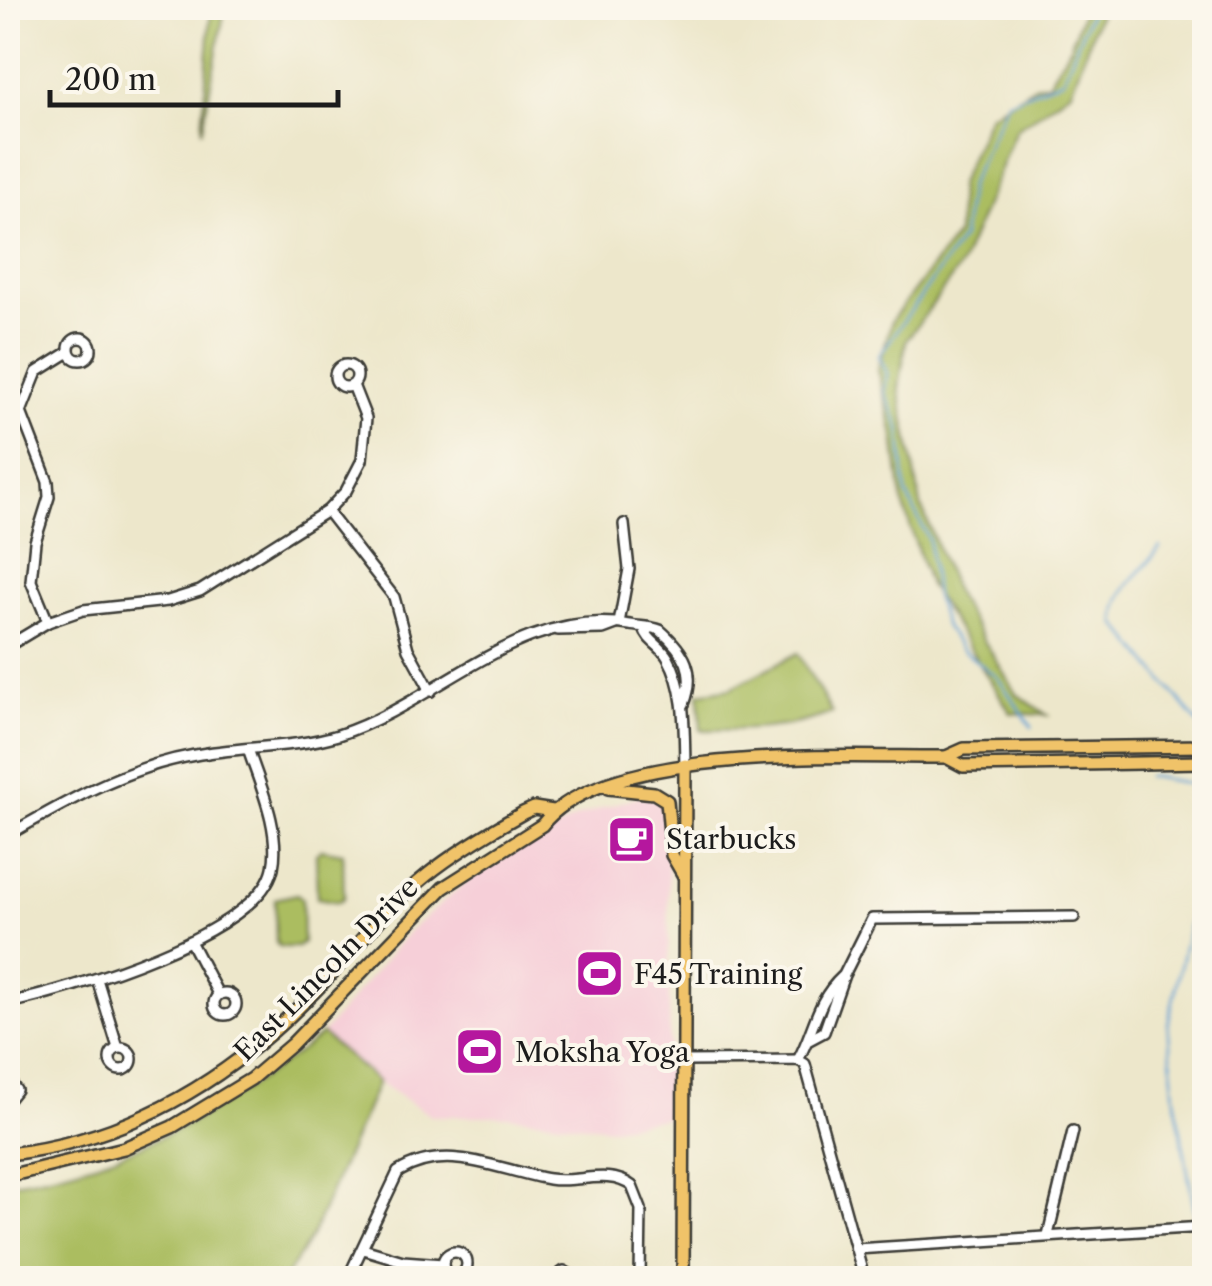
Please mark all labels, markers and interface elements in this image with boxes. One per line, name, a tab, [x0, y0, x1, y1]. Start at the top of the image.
scale bar	[50, 45, 338, 107]
text: 200 m	[65, 61, 156, 98]
cafe icon: Starbucks	[605, 813, 657, 865]
place label: Starbucks	[666, 822, 796, 856]
street label: East Lincoln Drive	[227, 870, 425, 1068]
sports icon: F45 Training	[573, 948, 625, 1000]
place label: F45 Training	[634, 957, 802, 991]
sports icon: Moksha Yoga	[454, 1026, 506, 1078]
place label: Moksha Yoga	[515, 1035, 690, 1069]

